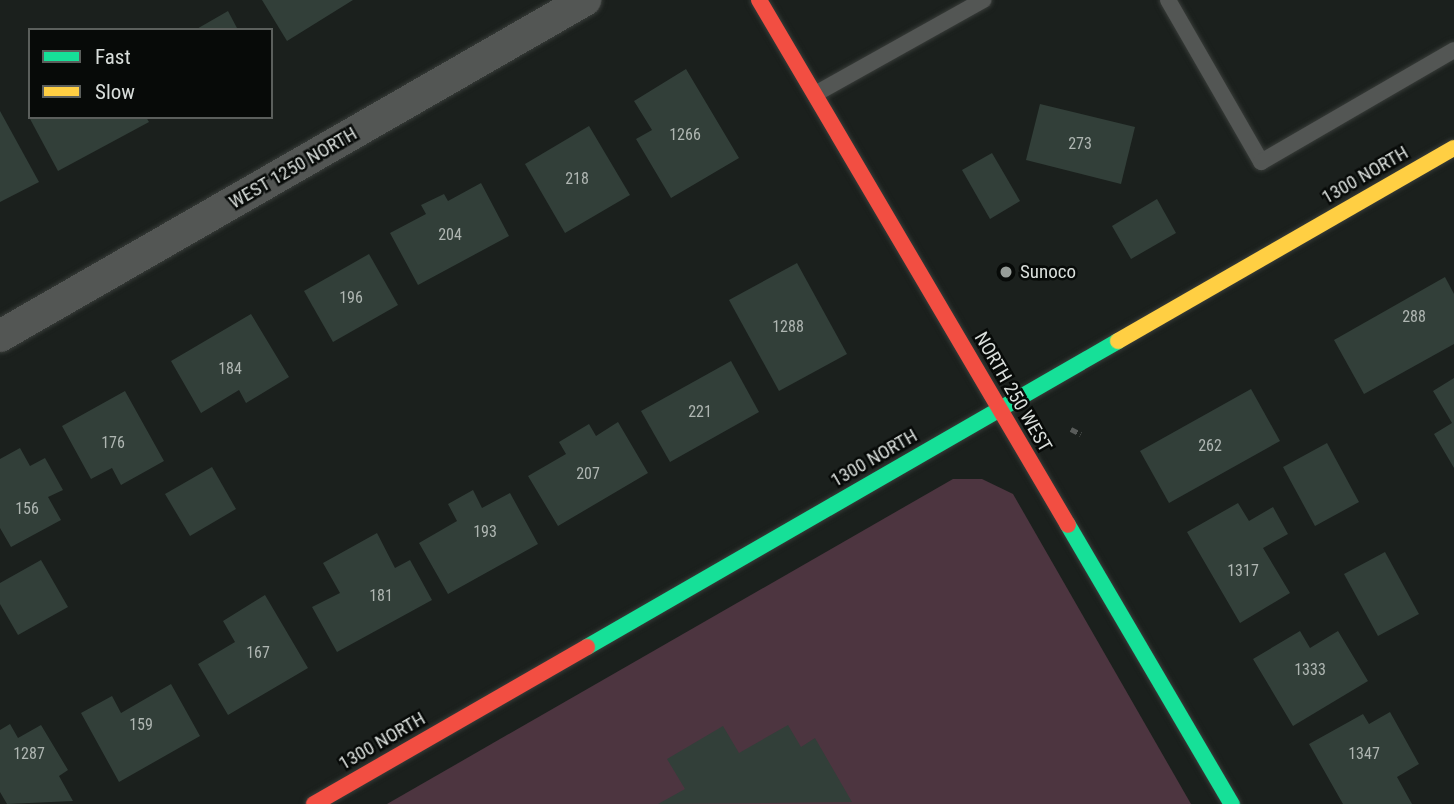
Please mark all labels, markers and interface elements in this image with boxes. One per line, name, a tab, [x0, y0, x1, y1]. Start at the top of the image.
legend	[28, 28, 273, 119]
text: Fast	[95, 45, 131, 69]
text: Slow	[95, 80, 135, 104]
street label: WEST 1250 NORTH	[225, 122, 361, 214]
house number: 1266	[669, 125, 701, 145]
house number: 273	[1068, 134, 1092, 154]
street label: 1300 NORTH	[1318, 141, 1412, 209]
house number: 218	[565, 169, 589, 189]
house number: 204	[438, 225, 462, 245]
place label: Sunoco	[1020, 261, 1076, 283]
marker: Sunoco	[998, 264, 1014, 280]
house number: 196	[339, 288, 363, 308]
house number: 288	[1402, 307, 1426, 327]
house number: 1288	[772, 317, 804, 337]
street label: NORTH 250 WEST	[969, 328, 1057, 456]
house number: 184	[218, 359, 242, 379]
house number: 221	[688, 402, 712, 422]
street label: 1300 NORTH	[827, 424, 921, 492]
house number: 176	[101, 433, 125, 453]
house number: 262	[1198, 436, 1222, 456]
house number: 207	[576, 464, 600, 484]
house number: 156	[15, 499, 39, 519]
house number: 193	[473, 522, 497, 542]
house number: 1317	[1227, 561, 1259, 581]
house number: 181	[369, 586, 393, 606]
house number: 167	[246, 643, 270, 663]
house number: 1333	[1294, 660, 1326, 680]
street label: 1300 NORTH	[335, 707, 429, 775]
house number: 159	[129, 715, 153, 735]
house number: 1287	[13, 744, 45, 764]
house number: 1347	[1348, 744, 1380, 764]

